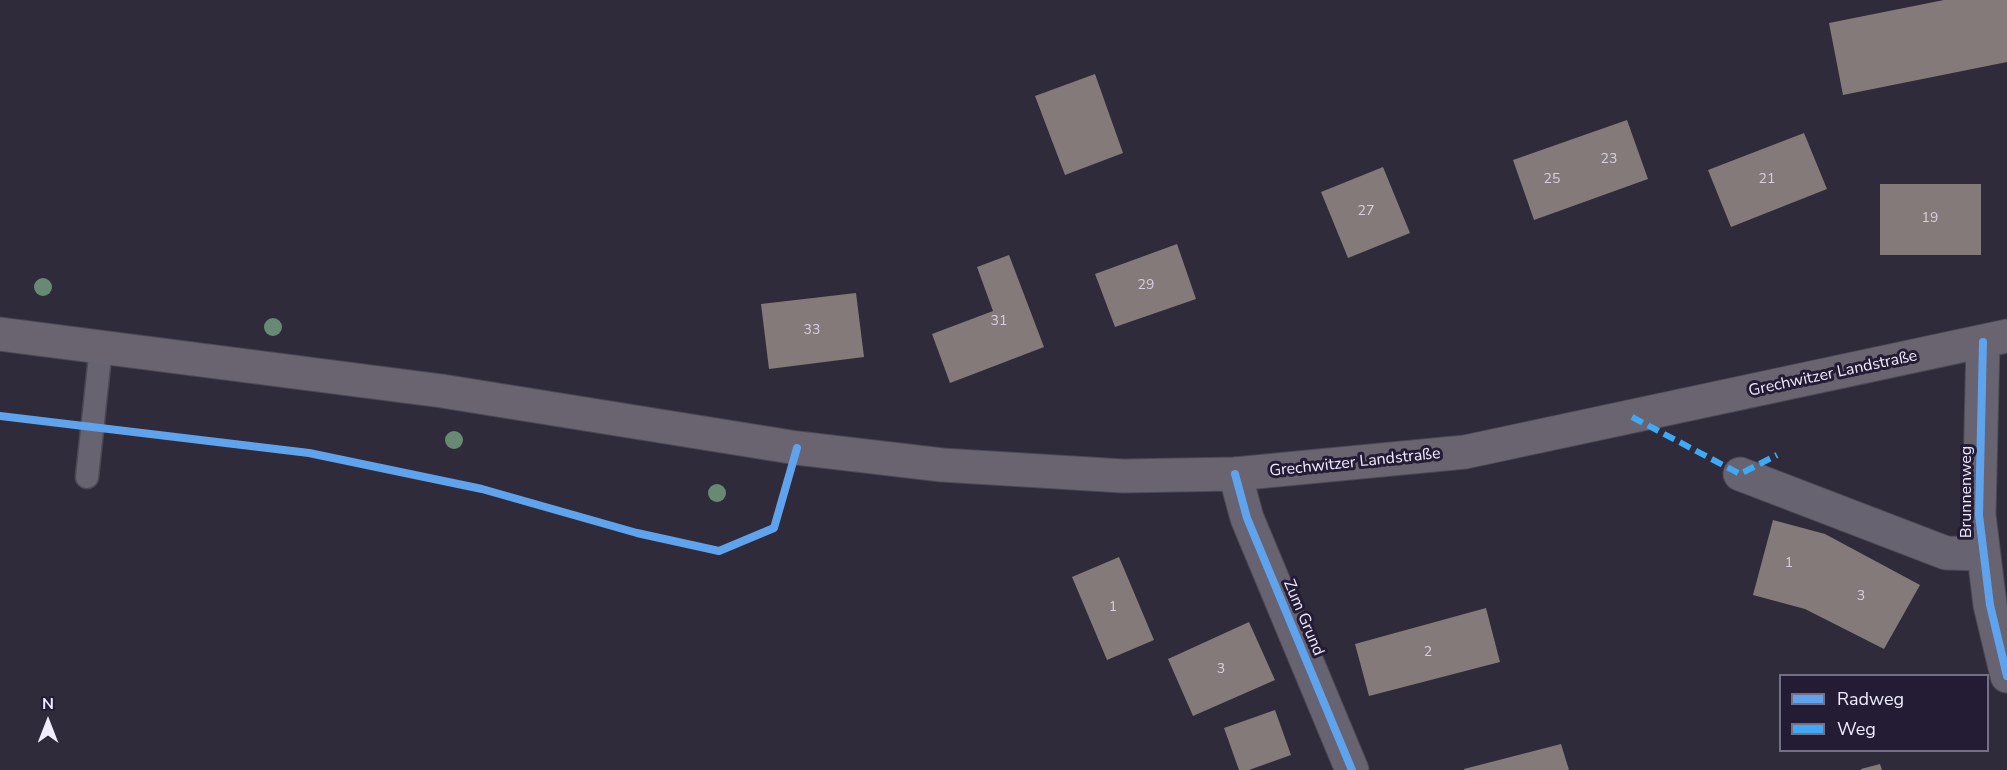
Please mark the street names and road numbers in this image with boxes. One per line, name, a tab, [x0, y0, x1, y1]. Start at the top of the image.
street label: Grechwitzer Landstraße	[1747, 347, 1919, 401]
street label: Grechwitzer Landstraße	[1269, 444, 1441, 482]
street label: Brunnenweg	[1957, 446, 1977, 538]
street label: Zum Grund	[1278, 577, 1328, 659]

